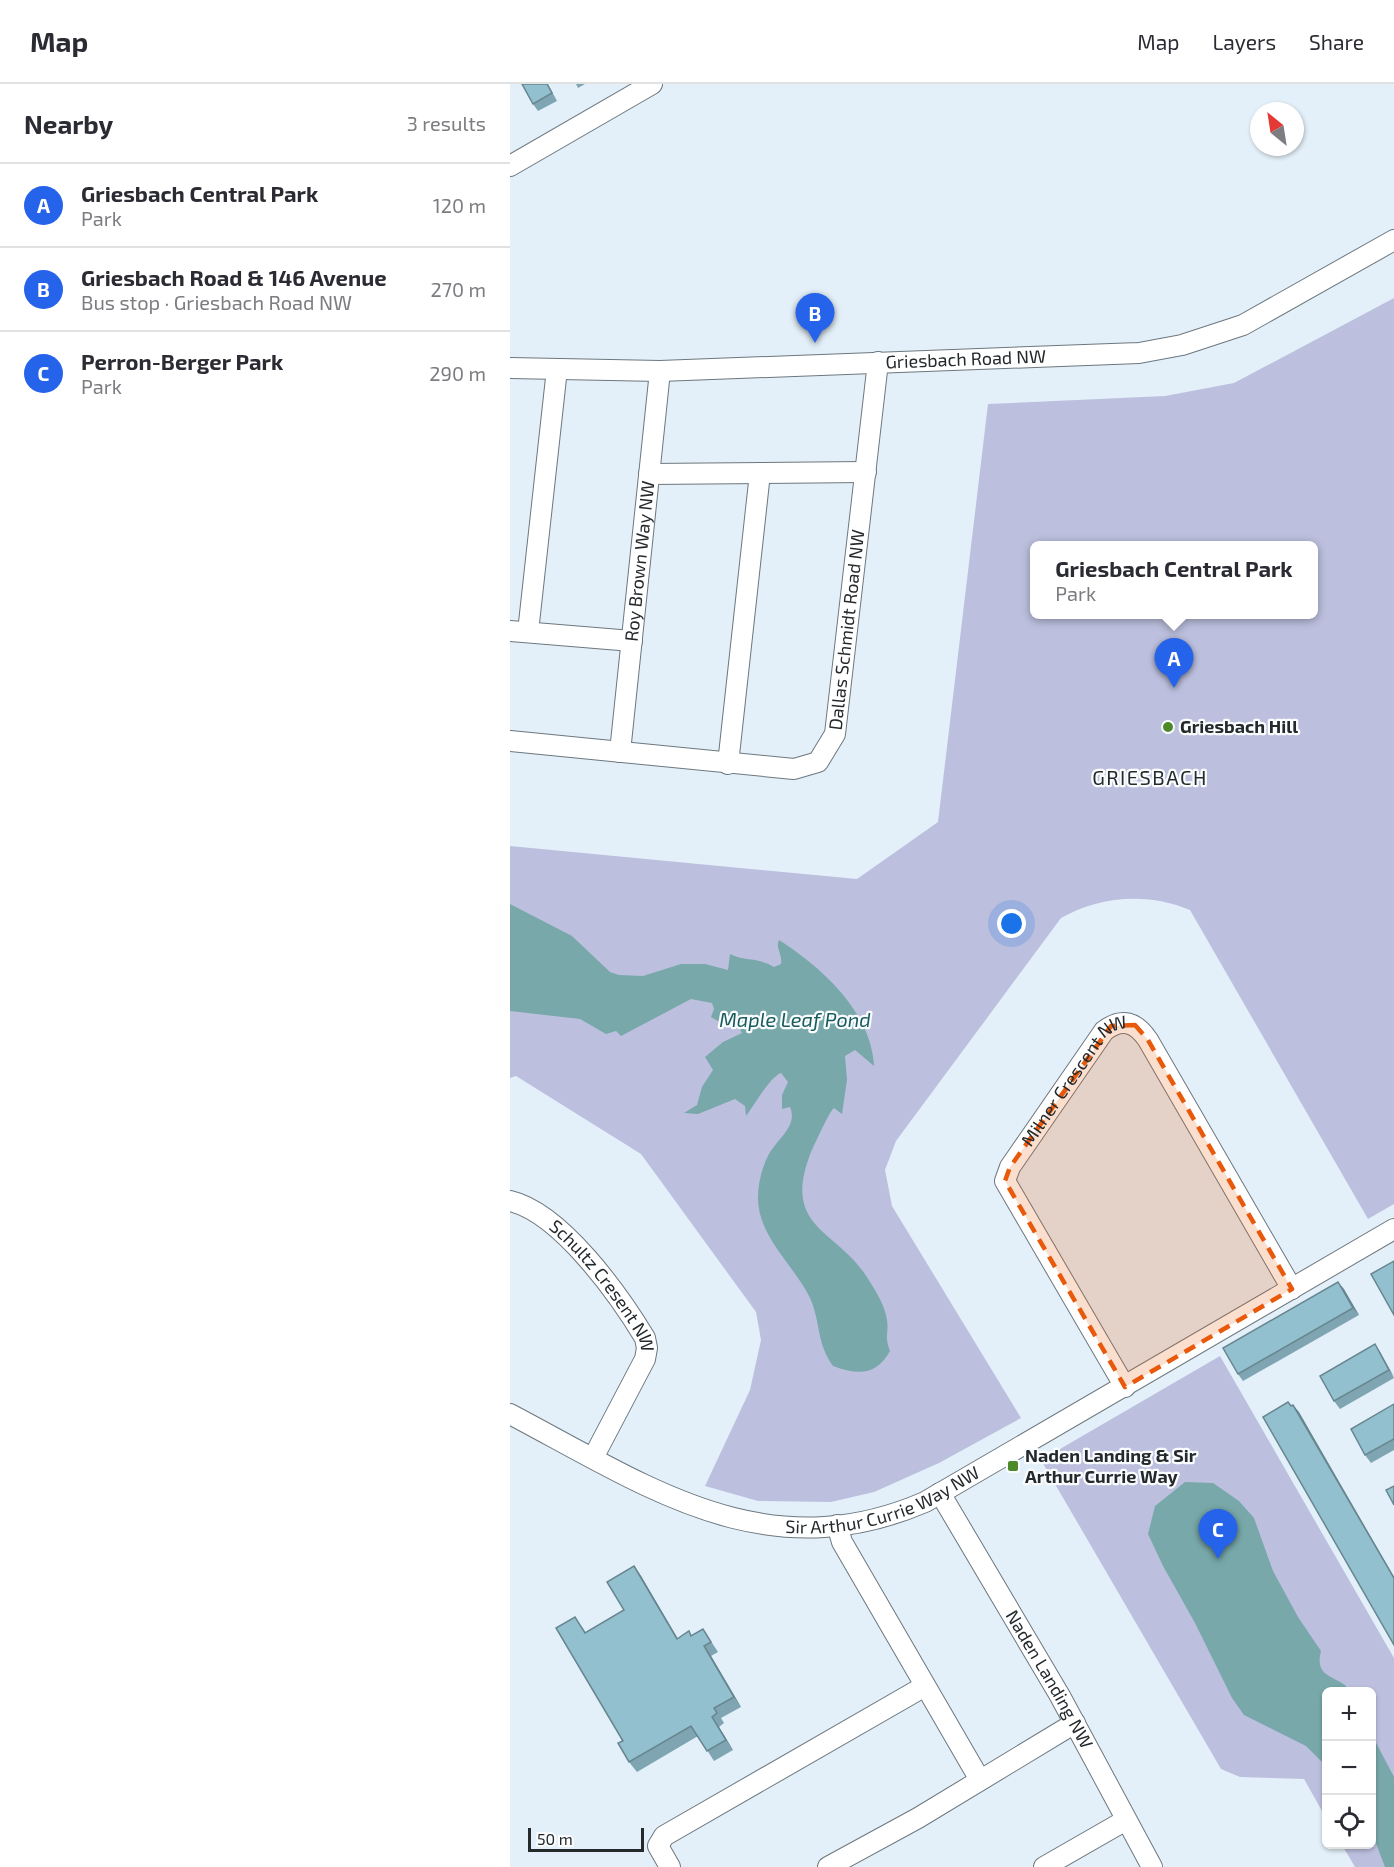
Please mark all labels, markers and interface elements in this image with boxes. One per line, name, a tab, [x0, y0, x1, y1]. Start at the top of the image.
text: Map	[30, 24, 88, 58]
text: Map	[1137, 29, 1179, 54]
text: Layers	[1212, 29, 1276, 54]
text: Share	[1309, 29, 1364, 54]
north arrow	[1250, 102, 1304, 156]
text: Nearby	[24, 108, 113, 139]
text: 3 results	[407, 111, 486, 135]
text: Griesbach Central Park	[81, 180, 318, 206]
text: A	[37, 193, 50, 217]
text: 120 m	[433, 193, 486, 217]
text: Park	[81, 206, 122, 230]
text: Griesbach Road & 146 Avenue	[81, 264, 387, 290]
text: B	[37, 277, 50, 301]
text: 270 m	[430, 277, 486, 301]
text: Bus stop · Griesbach Road NW	[81, 290, 352, 314]
pin: B	[796, 294, 834, 343]
street label: Griesbach Road NW	[885, 345, 1046, 373]
text: Perron-Berger Park	[81, 348, 283, 374]
text: C	[38, 361, 49, 385]
text: 290 m	[429, 361, 486, 385]
text: Park	[81, 374, 122, 398]
street label: Roy Brown Way NW	[620, 480, 658, 642]
street label: Dallas Schmidt Road NW	[824, 528, 869, 731]
popup	[1030, 541, 1318, 619]
text: Griesbach Central Park	[1055, 555, 1293, 581]
text: Park	[1055, 581, 1096, 605]
pin: A	[1154, 638, 1194, 688]
place label: Griesbach Hill	[1180, 715, 1298, 737]
marker: Griesbach Hill	[1161, 720, 1175, 734]
district label: GRIESBACH	[1092, 765, 1208, 789]
your location	[997, 909, 1026, 938]
water label: Maple Leaf Pond	[719, 1007, 871, 1031]
street label: Milner Crescent NW	[1016, 1010, 1129, 1150]
street label: Schultz Cresent NW	[545, 1215, 659, 1354]
place label: Naden Landing & Sir Arthur Currie Way	[1025, 1444, 1197, 1487]
marker: Naden Landing & Sir Arthur Currie Way	[1006, 1459, 1020, 1473]
street label: Sir Arthur Currie Way NW	[785, 1461, 983, 1538]
pin: C	[1198, 1510, 1238, 1559]
street label: Naden Landing NW	[1002, 1606, 1098, 1752]
map controls	[1322, 1687, 1376, 1849]
button: +	[1322, 1687, 1376, 1741]
button: −	[1322, 1741, 1376, 1795]
button: locate	[1322, 1795, 1376, 1849]
scale bar	[528, 1825, 644, 1852]
text: 50 m	[537, 1829, 573, 1848]

